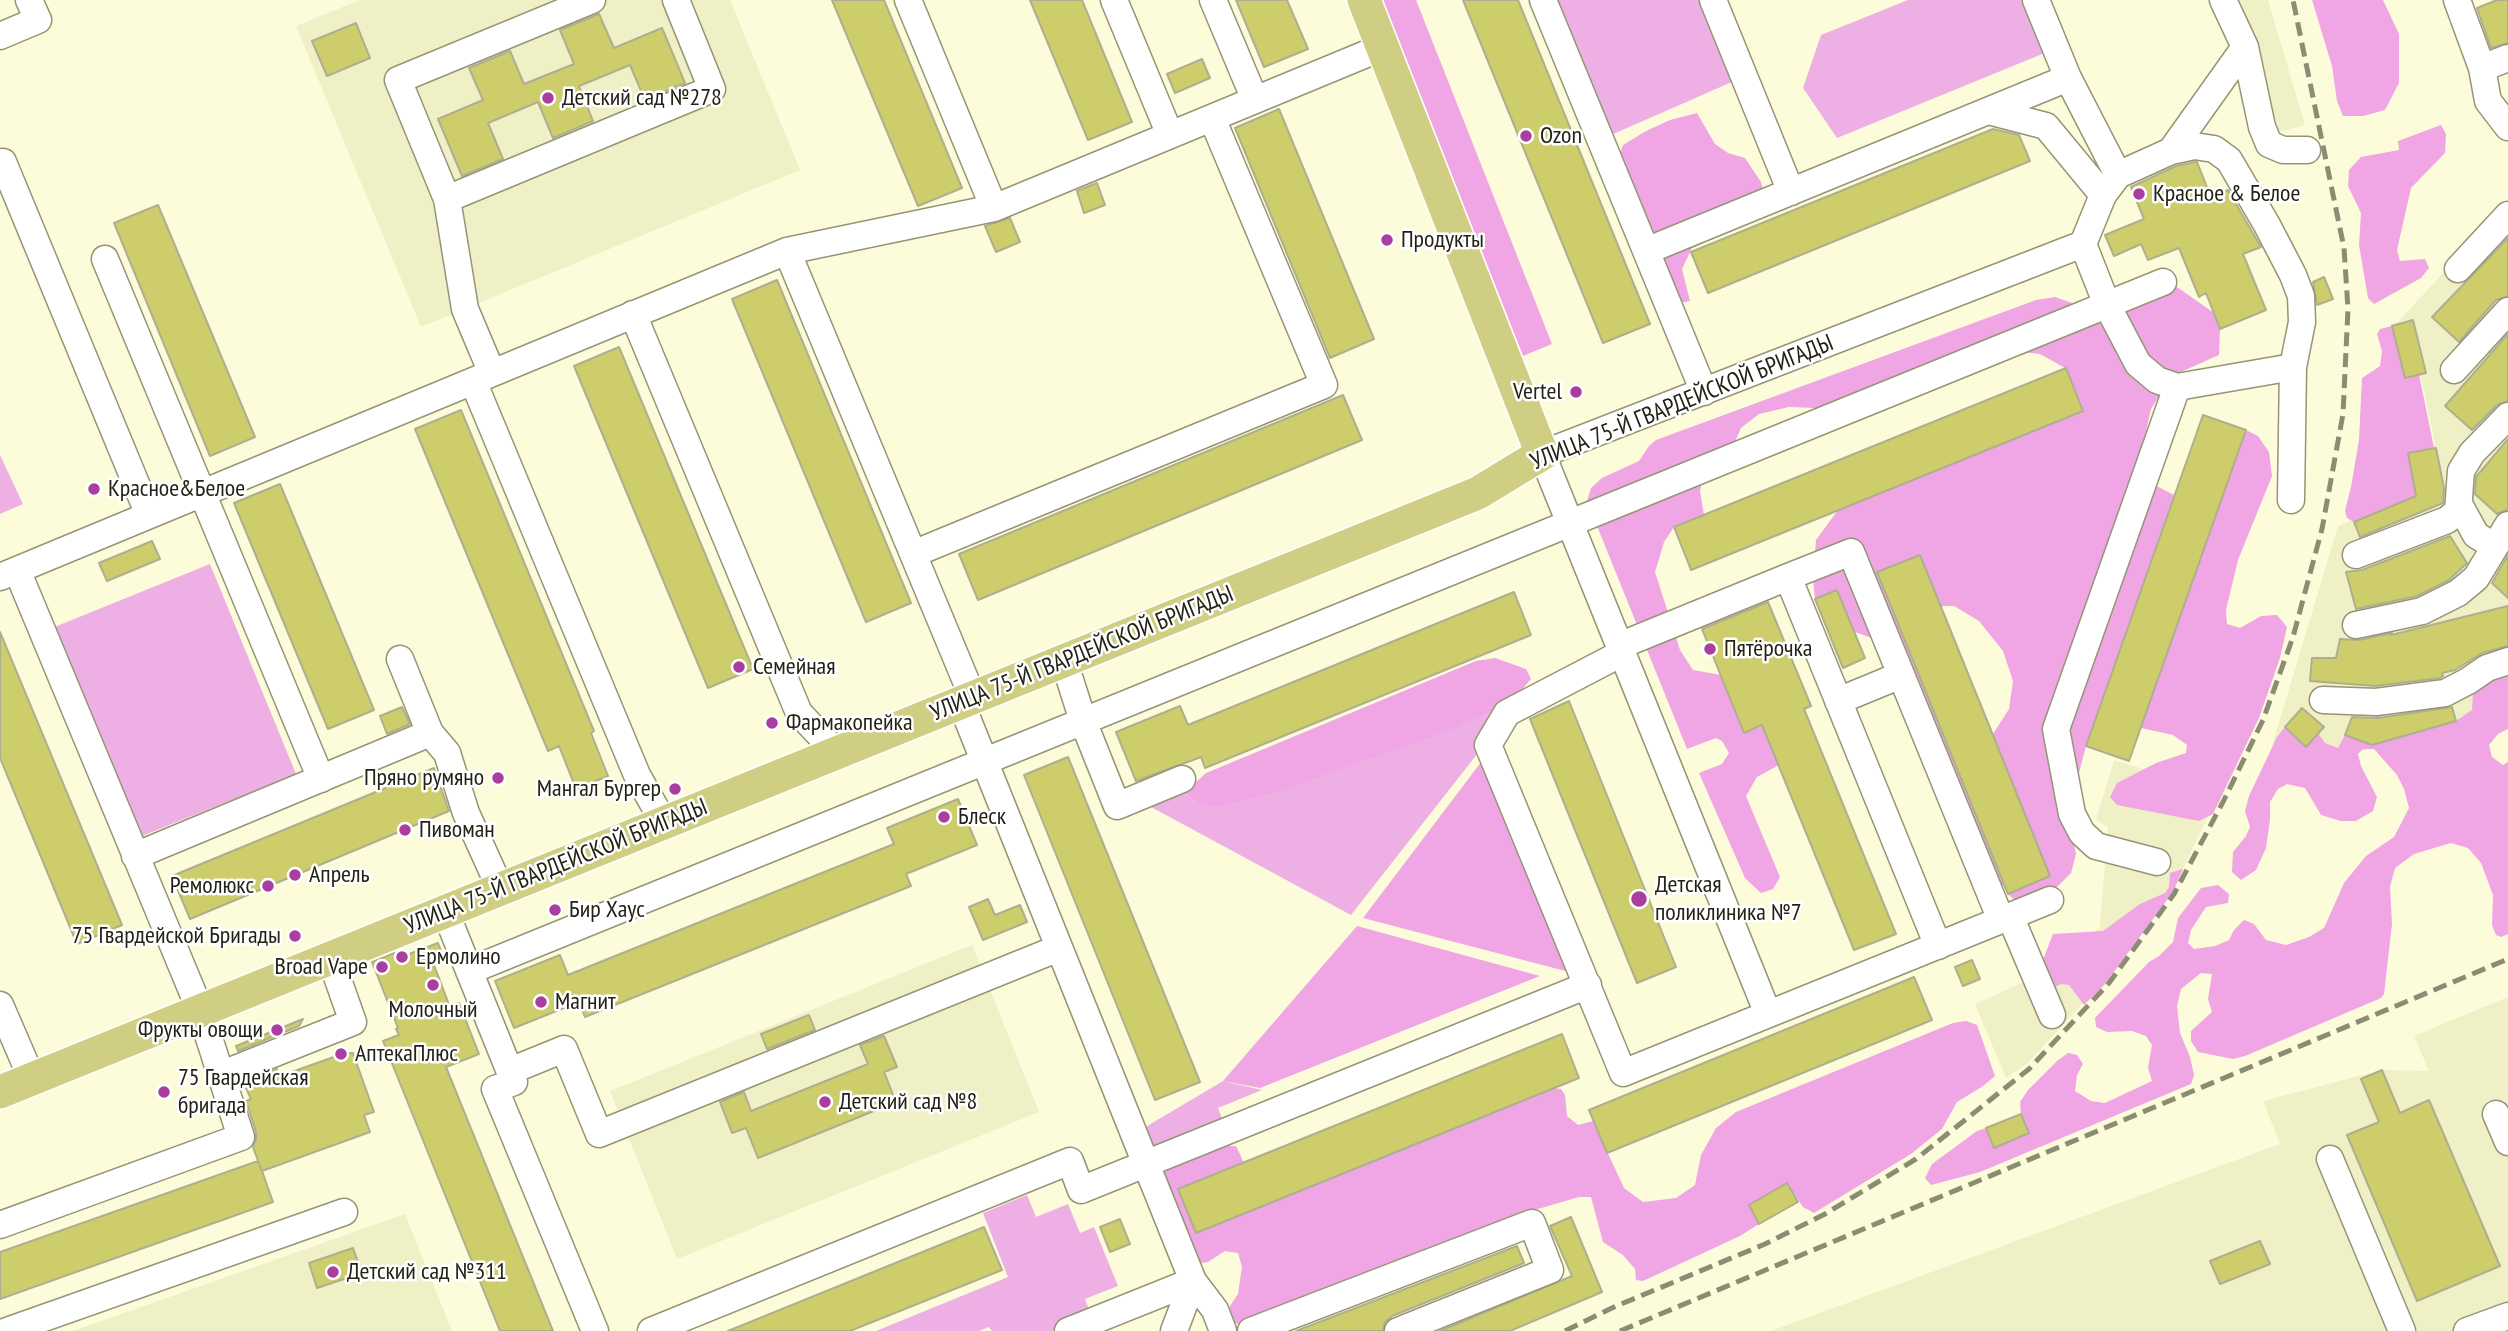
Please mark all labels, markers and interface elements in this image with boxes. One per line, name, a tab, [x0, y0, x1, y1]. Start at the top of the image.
place label: Детский сад №278	[562, 84, 722, 112]
marker: Детский сад №278	[540, 90, 556, 106]
place label: Ozon	[1540, 122, 1582, 150]
marker: Ozon	[1518, 128, 1534, 144]
place label: Красное & Белое	[2153, 180, 2300, 208]
marker: Красное & Белое	[2131, 186, 2147, 202]
place label: Продукты	[1401, 226, 1484, 254]
marker: Продукты	[1379, 232, 1395, 248]
street label: УЛИЦА 75-Й ГВАРДЕЙСКОЙ БРИГАДЫ	[1526, 329, 1838, 477]
place label: Vertel	[1513, 378, 1562, 406]
marker: Vertel	[1568, 384, 1584, 400]
place label: Красное&Белое	[108, 475, 245, 503]
marker: Красное&Белое	[86, 481, 102, 497]
street label: УЛИЦА 75-Й ГВАРДЕЙСКОЙ БРИГАДЫ	[926, 580, 1238, 728]
place label: Пятёрочка	[1724, 635, 1812, 663]
marker: Пятёрочка	[1702, 641, 1718, 657]
place label: Семейная	[753, 653, 836, 681]
marker: Семейная	[731, 659, 747, 675]
place label: Фармакопейка	[786, 709, 912, 737]
marker: Фармакопейка	[764, 715, 780, 731]
place label: Пряно румяно	[364, 764, 484, 792]
marker: Пряно румяно	[490, 770, 506, 786]
place label: Мангал Бургер	[537, 775, 661, 803]
marker: Мангал Бургер	[667, 781, 683, 797]
street label: УЛИЦА 75-Й ГВАРДЕЙСКОЙ БРИГАДЫ	[400, 793, 712, 941]
place label: Блеск	[958, 803, 1006, 831]
marker: Блеск	[936, 809, 952, 825]
place label: Пивоман	[419, 816, 495, 844]
marker: Пивоман	[397, 822, 413, 838]
place label: Апрель	[309, 861, 369, 889]
marker: Апрель	[287, 867, 303, 883]
place label: Детская поликлиника №7	[1655, 871, 1802, 927]
place label: Ремолюкс	[170, 872, 254, 900]
marker: Ремолюкс	[260, 878, 276, 894]
marker: Детская поликлиника №7	[1629, 889, 1649, 909]
place label: Бир Хаус	[569, 896, 645, 924]
marker: Бир Хаус	[547, 902, 563, 918]
place label: 75 Гвардейской Бригады	[72, 922, 281, 950]
marker: 75 Гвардейской Бригады	[287, 928, 303, 944]
place label: Ермолино	[416, 943, 501, 971]
marker: Ермолино	[394, 949, 410, 965]
place label: Broad Vape	[275, 953, 368, 981]
marker: Broad Vape	[374, 959, 390, 975]
marker: Молочный	[425, 977, 441, 993]
place label: Магнит	[555, 988, 616, 1016]
marker: Магнит	[533, 994, 549, 1010]
place label: Молочный	[388, 996, 478, 1024]
place label: Фрукты овощи	[138, 1016, 263, 1044]
marker: Фрукты овощи	[269, 1022, 285, 1038]
place label: АптекаПлюс	[355, 1040, 458, 1068]
marker: АптекаПлюс	[333, 1046, 349, 1062]
place label: 75 Гвардейская бригада	[178, 1064, 309, 1120]
marker: 75 Гвардейская бригада	[156, 1084, 172, 1100]
place label: Детский сад №8	[839, 1088, 977, 1116]
marker: Детский сад №8	[817, 1094, 833, 1110]
place label: Детский сад №311	[347, 1258, 507, 1286]
marker: Детский сад №311	[325, 1264, 341, 1280]

